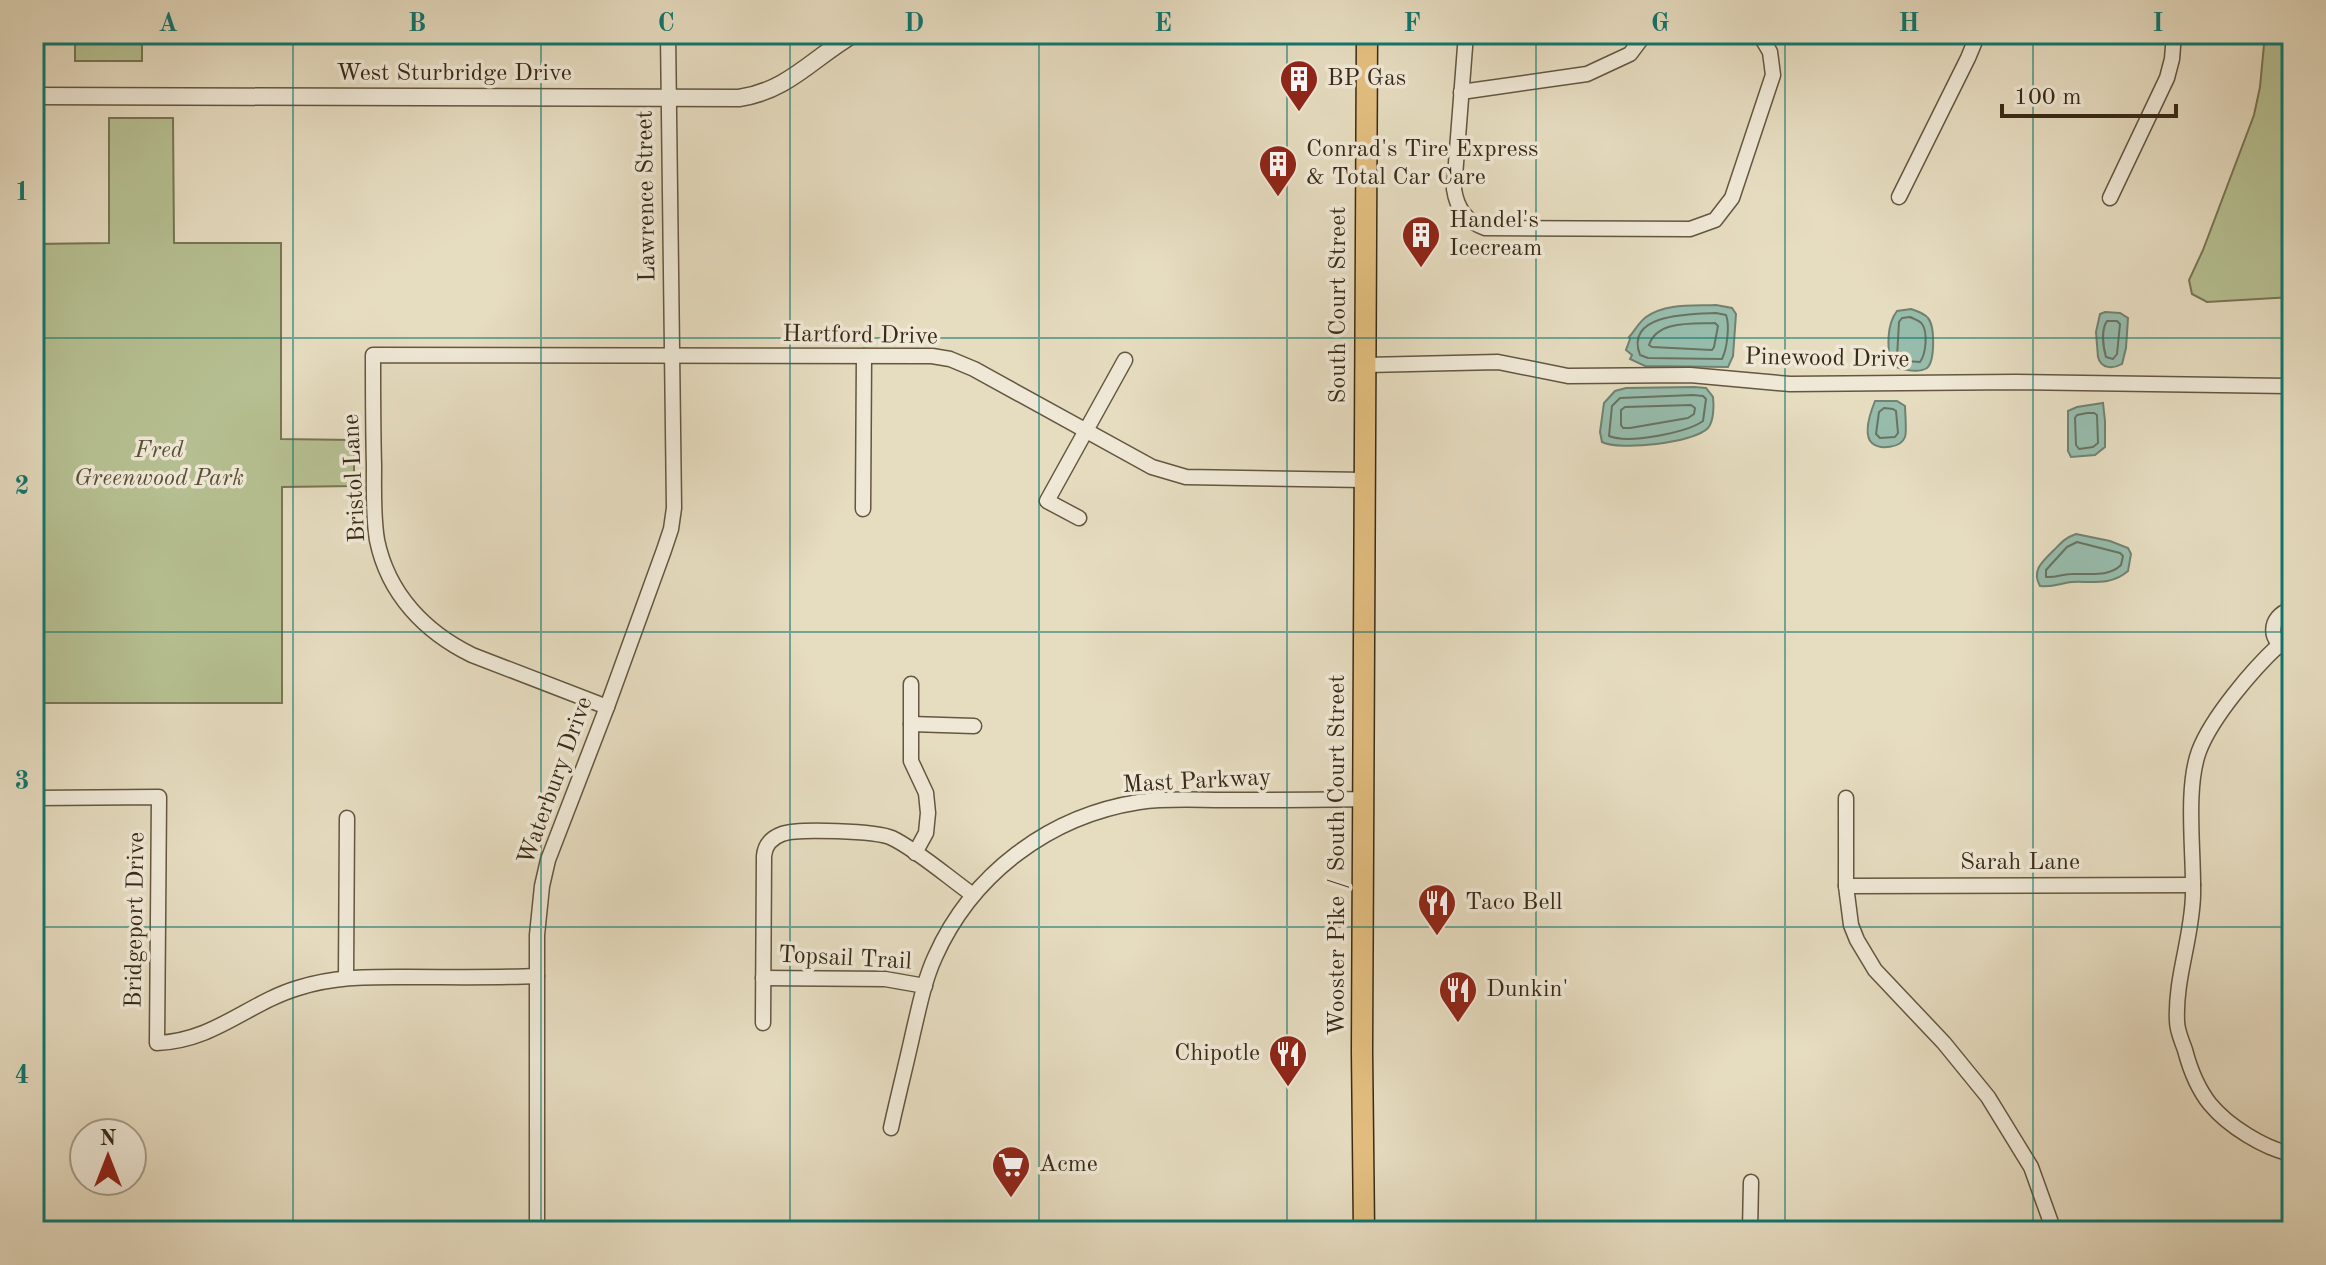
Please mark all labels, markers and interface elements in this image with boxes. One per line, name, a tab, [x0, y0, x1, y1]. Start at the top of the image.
text: A	[158, 11, 178, 37]
text: B	[408, 11, 426, 37]
text: C	[657, 11, 675, 37]
text: D	[904, 11, 924, 37]
text: E	[1154, 11, 1172, 37]
text: F	[1403, 11, 1421, 37]
text: G	[1651, 11, 1669, 37]
text: H	[1898, 11, 1920, 37]
text: I	[2152, 11, 2164, 37]
building icon: BP Gas	[1278, 58, 1320, 113]
street label: West Sturbridge Drive	[336, 62, 572, 86]
place label: BP Gas	[1327, 67, 1406, 91]
scale bar	[2002, 68, 2176, 118]
text: 100 m	[2014, 86, 2082, 110]
street label: Lawrence Street	[634, 110, 660, 282]
place label: Conrad's Tire Express & Total Car Care	[1306, 138, 1538, 190]
building icon: Conrad's Tire Express & Total Car Care	[1257, 143, 1299, 198]
text: 1	[14, 180, 30, 206]
street label: South Court Street	[1327, 206, 1351, 404]
place label: Handel's Icecream	[1449, 209, 1542, 261]
building icon: Handel's Icecream	[1400, 214, 1442, 269]
street label: Hartford Drive	[782, 323, 938, 349]
street label: Pinewood Drive	[1744, 346, 1910, 372]
street label: Bristol Lane	[340, 413, 370, 543]
park label: Fred Greenwood Park	[74, 439, 244, 491]
text: 2	[14, 474, 30, 500]
street label: Wooster Pike / South Court Street	[1326, 674, 1350, 1036]
street label: Waterbury Drive	[514, 694, 598, 868]
street label: Mast Parkway	[1122, 766, 1272, 798]
text: 3	[14, 769, 30, 795]
street label: Bridgeport Drive	[122, 832, 150, 1008]
street label: Sarah Lane	[1960, 851, 2080, 875]
restaurant icon: Taco Bell	[1416, 882, 1458, 937]
place label: Taco Bell	[1465, 891, 1562, 915]
street label: Topsail Trail	[778, 944, 912, 974]
restaurant icon: Dunkin'	[1437, 969, 1479, 1024]
place label: Dunkin'	[1486, 978, 1568, 1002]
restaurant icon: Chipotle	[1267, 1033, 1309, 1088]
place label: Chipotle	[1174, 1042, 1260, 1066]
text: 4	[14, 1063, 30, 1089]
north arrow	[68, 1117, 148, 1197]
text: N	[100, 1128, 117, 1150]
supermarket icon: Acme	[990, 1144, 1032, 1199]
place label: Acme	[1039, 1153, 1098, 1177]

